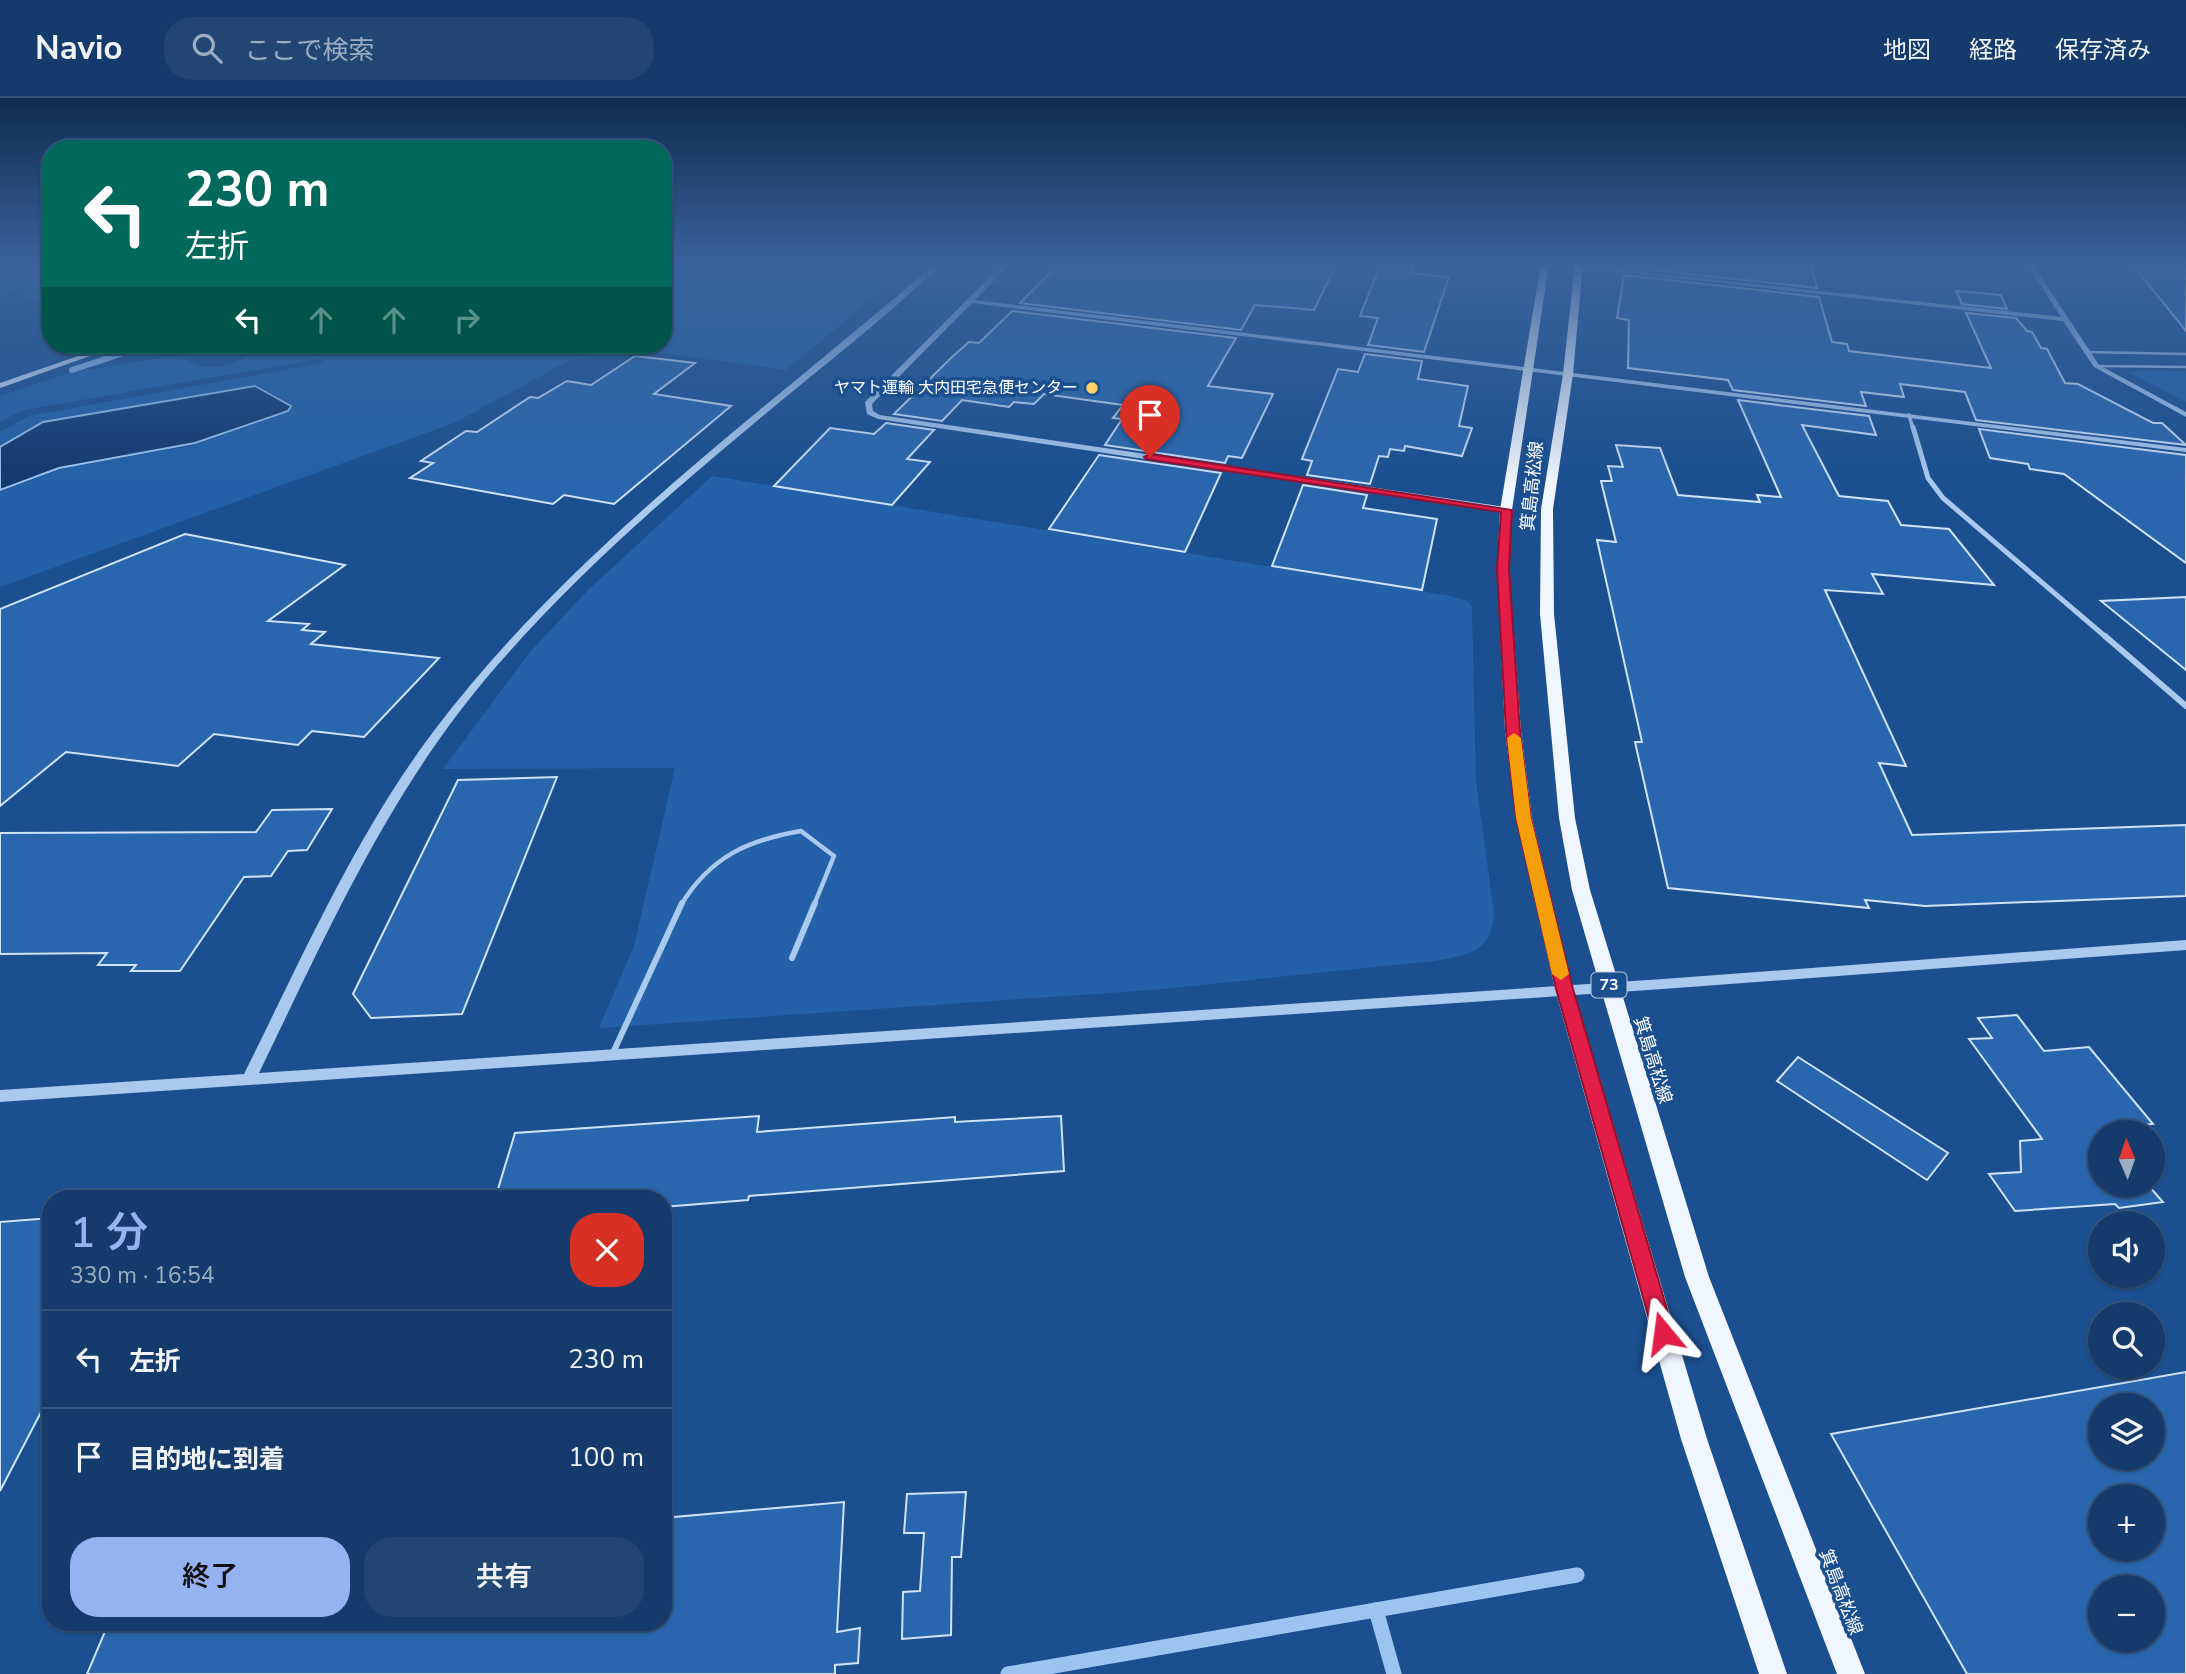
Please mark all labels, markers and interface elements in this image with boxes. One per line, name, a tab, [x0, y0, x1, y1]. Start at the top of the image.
search box	[164, 17, 654, 80]
text: Navio	[35, 26, 122, 71]
icon: search	[188, 29, 226, 67]
text: ここで検索	[244, 33, 374, 68]
text: 地図	[1883, 34, 1931, 66]
text: 経路	[1969, 34, 2017, 66]
text: 保存済み	[2055, 34, 2151, 66]
text: 230 m	[185, 156, 329, 223]
icon: left	[70, 168, 161, 259]
text: 左折	[185, 225, 249, 268]
icon: left	[229, 301, 267, 339]
icon: ahead	[302, 301, 340, 339]
icon: ahead	[375, 301, 413, 339]
icon: right	[448, 301, 486, 339]
place label: ヤマト運輸 大内田宅急便センター	[834, 377, 1078, 399]
marker: ヤマト運輸 大内田宅急便センター	[1084, 380, 1100, 396]
pin	[1120, 385, 1180, 457]
icon: arrive	[1131, 396, 1169, 434]
street label: 箕島高松線	[1515, 440, 1549, 532]
road number: 73	[1592, 972, 1626, 998]
street label: 箕島高松線	[1628, 1013, 1678, 1107]
north arrow	[2088, 1120, 2165, 1197]
map controls	[2088, 1120, 2165, 1652]
text: 1 分	[70, 1205, 148, 1262]
button: sound	[2088, 1211, 2165, 1288]
button: close	[570, 1213, 644, 1287]
text: 330 m · 16:54	[70, 1260, 215, 1291]
position arrow	[1626, 1296, 1700, 1370]
button: search	[2088, 1302, 2165, 1379]
icon: left	[70, 1340, 108, 1378]
text: 230 m	[568, 1342, 644, 1377]
text: 左折	[129, 1344, 181, 1379]
button: layers	[2088, 1393, 2165, 1470]
icon: arrive	[70, 1438, 108, 1476]
text: 100 m	[568, 1440, 644, 1475]
text: 目的地に到着	[129, 1442, 285, 1477]
button: +	[2088, 1484, 2165, 1561]
button: 終了	[70, 1537, 350, 1617]
button: 共有	[364, 1537, 644, 1617]
street label: 箕島高松線	[1814, 1546, 1868, 1638]
button: −	[2088, 1575, 2165, 1652]

